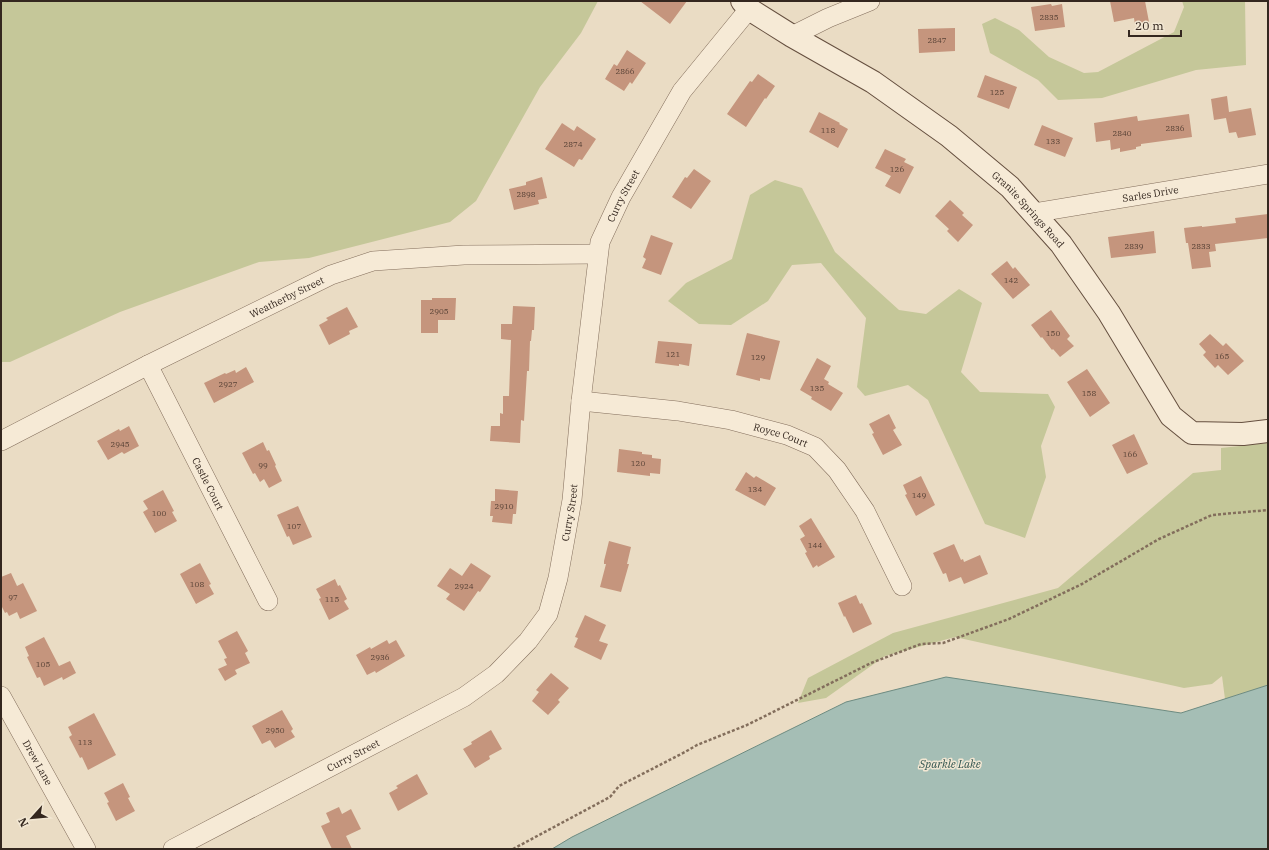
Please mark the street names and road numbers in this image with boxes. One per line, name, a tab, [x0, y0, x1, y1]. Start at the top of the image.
street label: Curry Street	[604, 167, 643, 224]
street label: Granite Springs Road	[989, 169, 1067, 250]
street label: Sarles Drive	[1121, 183, 1179, 205]
street label: Weatherby Street	[247, 273, 327, 321]
street label: Royce Court	[752, 420, 810, 450]
street label: Castle Court	[189, 455, 227, 513]
street label: Curry Street	[559, 483, 580, 542]
street label: Curry Street	[325, 736, 382, 775]
street label: Drew Lane	[20, 738, 55, 788]

